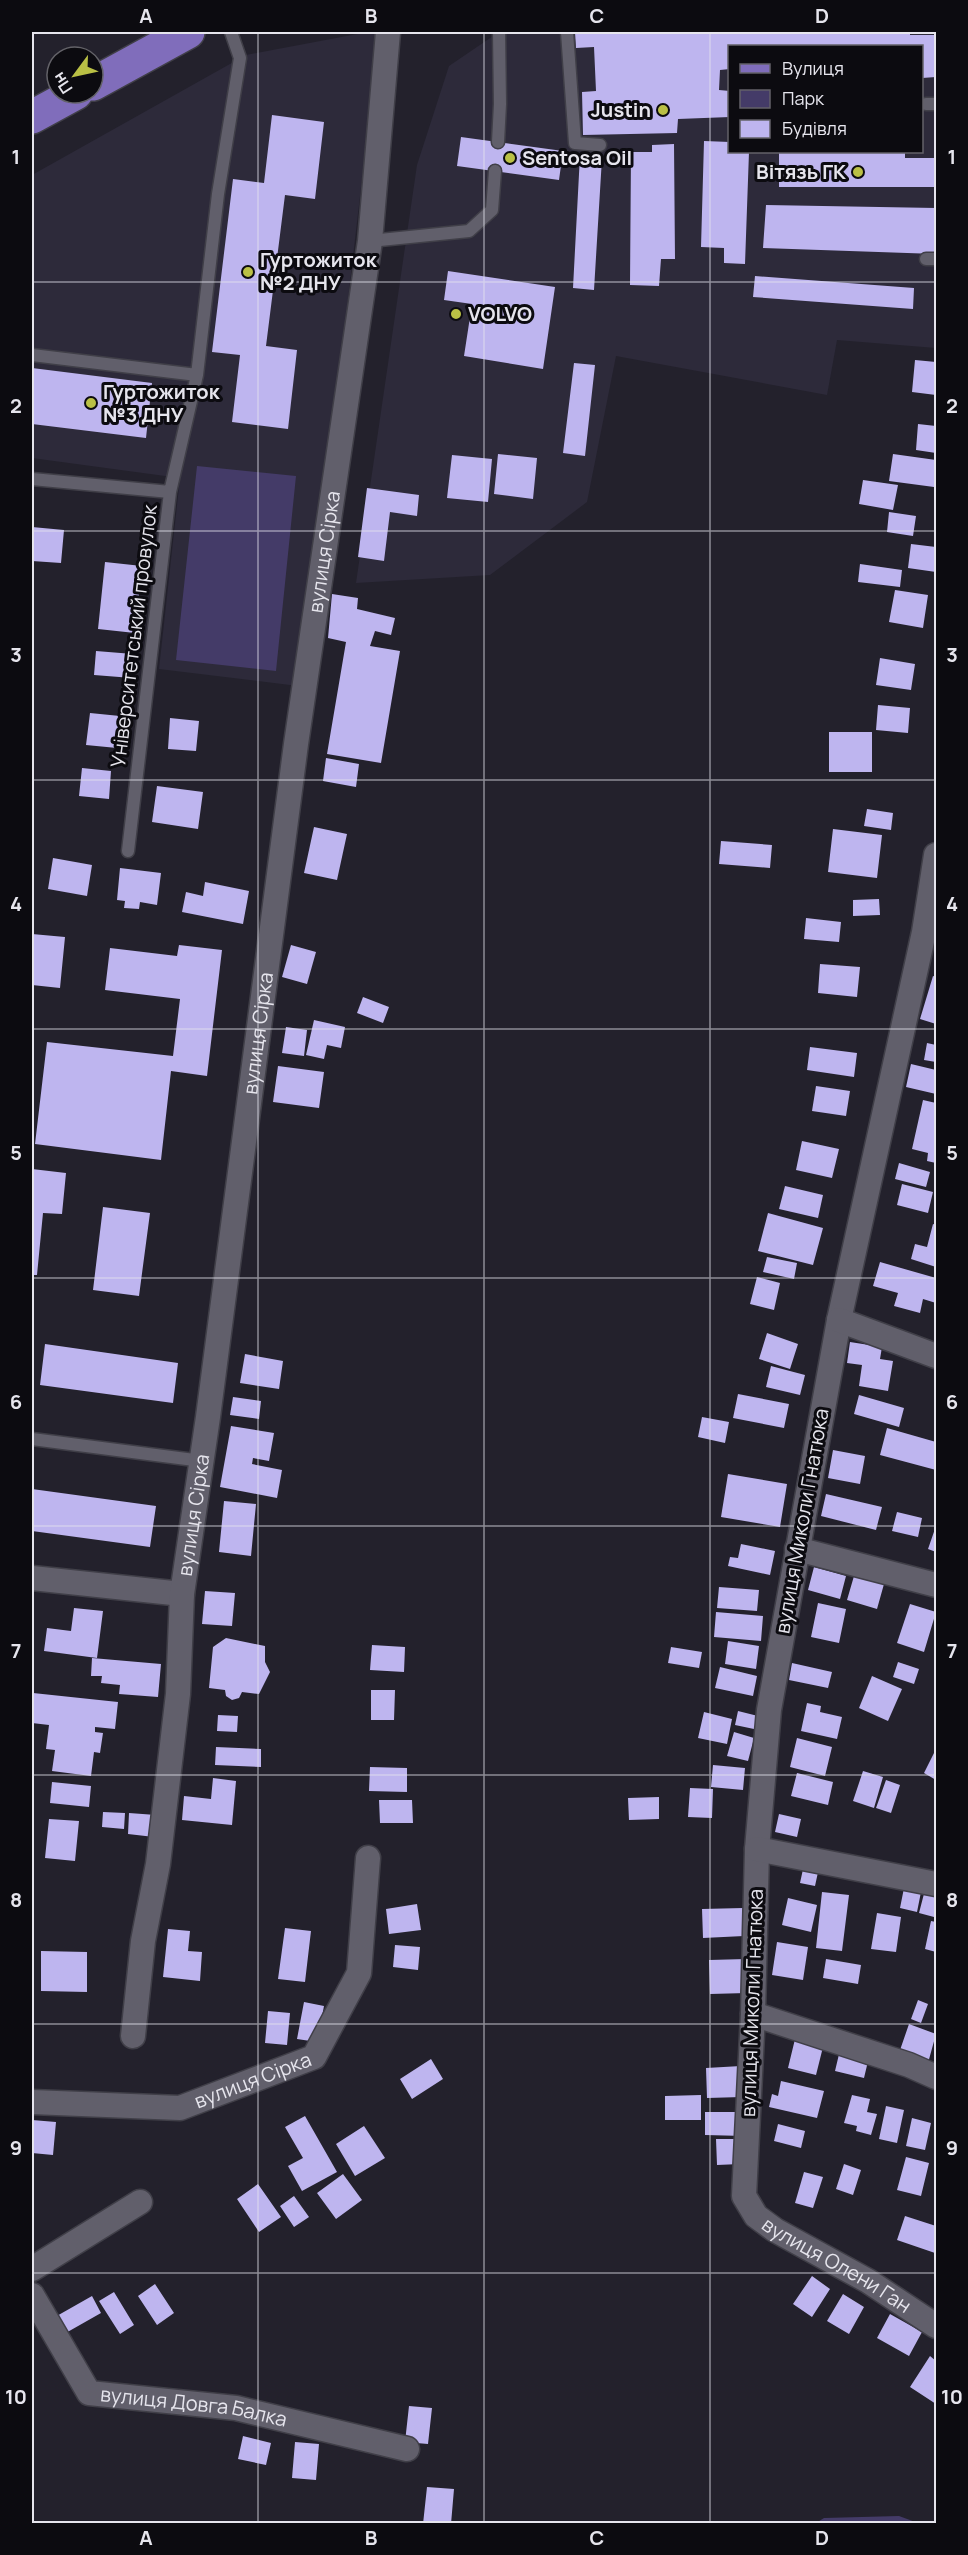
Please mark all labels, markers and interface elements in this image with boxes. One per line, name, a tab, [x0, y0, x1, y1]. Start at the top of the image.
text: A	[139, 2, 153, 29]
text: B	[365, 2, 378, 29]
text: C	[590, 2, 604, 29]
text: D	[815, 2, 829, 29]
north arrow	[45, 45, 105, 105]
legend	[728, 45, 923, 153]
text: Вулиця	[782, 56, 844, 80]
text: Пн	[47, 68, 78, 98]
text: Парк	[782, 86, 825, 110]
place label: Justin	[591, 96, 651, 123]
marker: Justin	[656, 103, 670, 117]
text: Будівля	[782, 116, 847, 140]
text: 1	[12, 143, 20, 170]
text: 1	[948, 143, 956, 170]
place label: Sentosa Oil	[522, 144, 632, 171]
marker: Sentosa Oil	[503, 151, 517, 165]
place label: Вітязь ГК	[756, 158, 846, 185]
marker: Вітязь ГК	[851, 165, 865, 179]
place label: Гуртожиток №2 ДНУ	[260, 246, 378, 296]
marker: Гуртожиток №2 ДНУ	[241, 265, 255, 279]
place label: VOLVO	[468, 300, 532, 327]
marker: VOLVO	[449, 307, 463, 321]
place label: Гуртожиток №3 ДНУ	[103, 378, 221, 428]
text: 2	[10, 392, 22, 419]
text: 2	[946, 392, 958, 419]
marker: Гуртожиток №3 ДНУ	[84, 396, 98, 410]
street label: вулиця Сірка	[301, 489, 346, 615]
street label: Університетський провулок	[104, 502, 163, 769]
text: 3	[10, 641, 22, 668]
text: 3	[946, 641, 958, 668]
text: 4	[10, 890, 22, 917]
text: 4	[946, 890, 958, 917]
street label: вулиця Сірка	[236, 971, 279, 1096]
text: 5	[10, 1139, 22, 1166]
text: 5	[946, 1139, 958, 1166]
text: 6	[10, 1388, 22, 1415]
text: 6	[946, 1388, 958, 1415]
street label: вулиця Миколи Гнатюка	[768, 1406, 835, 1636]
street label: вулиця Сірка	[171, 1452, 215, 1578]
text: 7	[11, 1637, 21, 1664]
text: 7	[947, 1637, 957, 1664]
text: 8	[10, 1886, 22, 1913]
text: 8	[946, 1886, 958, 1913]
street label: вулиця Миколи Гнатюка	[734, 1888, 769, 2118]
street label: вулиця Сірка	[190, 2045, 315, 2114]
text: 9	[10, 2134, 22, 2161]
text: 9	[946, 2134, 958, 2161]
street label: вулиця Олени Ган	[757, 2211, 917, 2319]
street label: вулиця Довга Балка	[99, 2380, 290, 2433]
text: 10	[5, 2383, 27, 2410]
text: 10	[941, 2383, 963, 2410]
text: A	[139, 2524, 153, 2551]
text: B	[365, 2524, 378, 2551]
text: C	[590, 2524, 604, 2551]
text: D	[815, 2524, 829, 2551]

